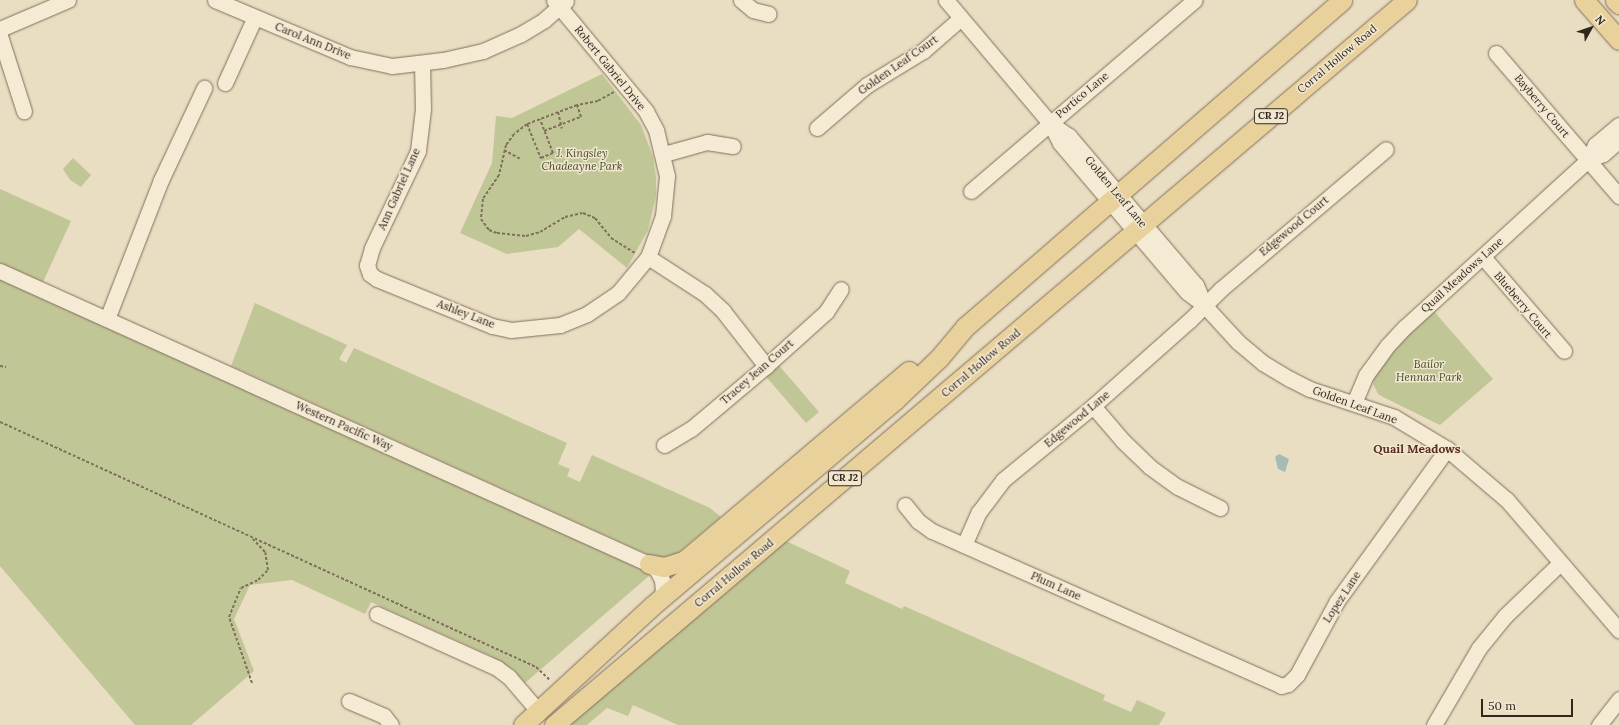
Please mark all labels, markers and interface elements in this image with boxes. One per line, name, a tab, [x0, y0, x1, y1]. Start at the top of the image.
north arrow	[1571, 8, 1611, 48]
text: N	[1592, 13, 1608, 28]
street label: Carol Ann Drive	[273, 20, 353, 62]
street label: Corral Hollow Road	[1295, 22, 1379, 96]
street label: Robert Gabriel Drive	[572, 23, 648, 113]
street label: Golden Leaf Court	[856, 33, 940, 97]
street label: Portico Lane	[1053, 69, 1111, 121]
street label: Bayberry Court	[1512, 72, 1572, 140]
road number: CR J2	[1253, 108, 1289, 124]
street label: Ann Gabriel Lane	[375, 146, 423, 232]
park label: J. Kingsley Chadeayne Park	[542, 147, 622, 173]
street label: Golden Leaf Lane	[1082, 154, 1150, 230]
street label: Edgewood Court	[1257, 193, 1331, 259]
street label: Quail Meadows Lane	[1418, 235, 1506, 315]
street label: Blueberry Court	[1491, 269, 1555, 341]
street label: Ashley Lane	[435, 297, 497, 331]
street label: Corral Hollow Road	[939, 326, 1023, 400]
street label: Tracey Jean Court	[718, 337, 796, 407]
park label: Bailor Hennan Park	[1396, 358, 1462, 384]
street label: Golden Leaf Lane	[1311, 384, 1399, 426]
street label: Edgewood Lane	[1042, 388, 1112, 450]
street label: Western Pacific Way	[293, 399, 395, 453]
district label: Quail Meadows	[1373, 442, 1461, 456]
road number: CR J2	[827, 470, 863, 486]
street label: Corral Hollow Road	[692, 536, 776, 610]
street label: Plum Lane	[1029, 569, 1083, 603]
street label: Lopez Lane	[1320, 569, 1364, 625]
scale bar	[1483, 691, 1575, 717]
text: 50 m	[1488, 698, 1516, 713]

